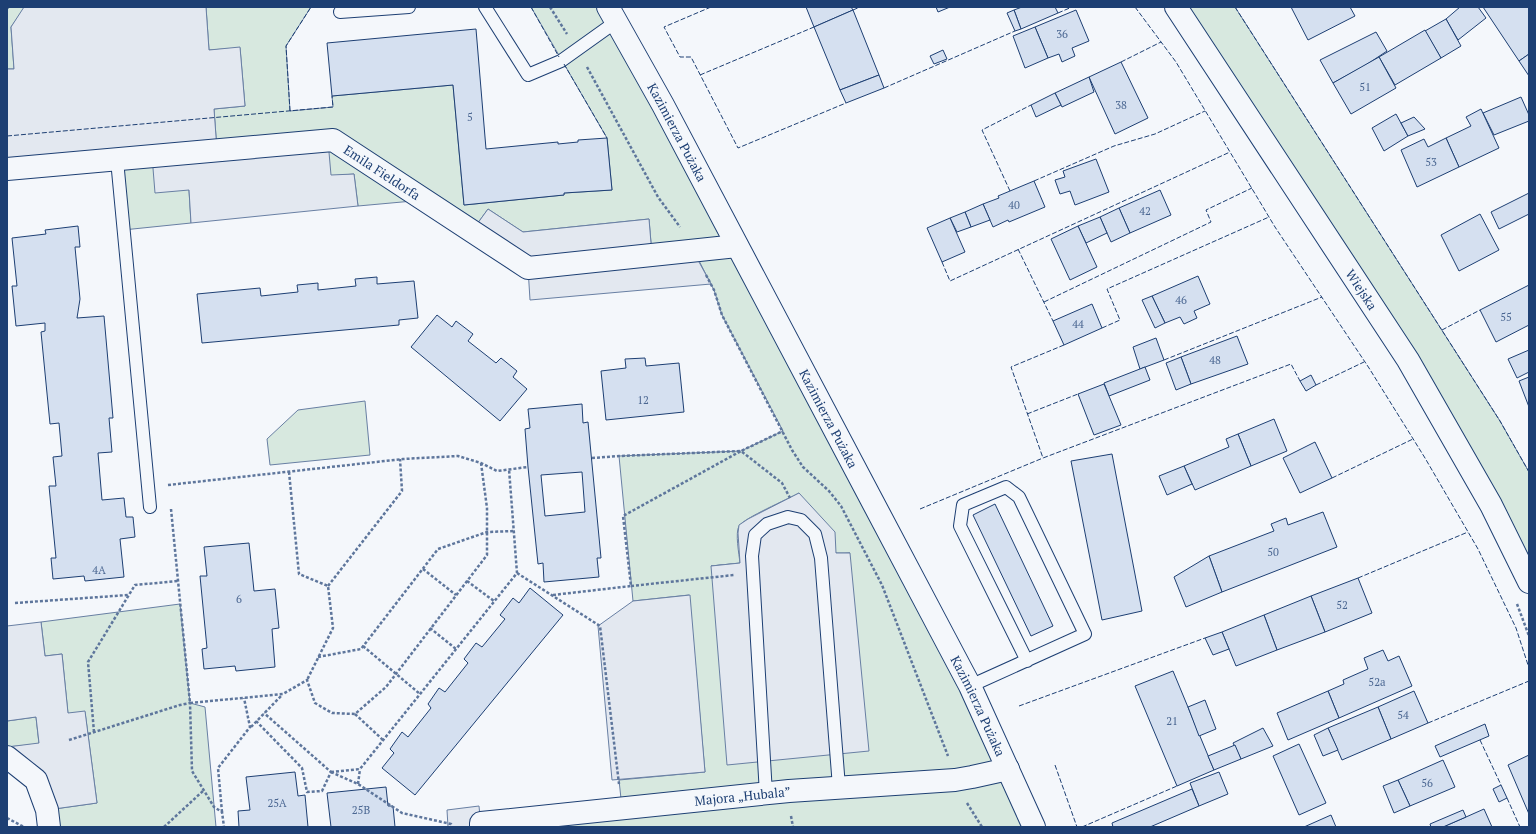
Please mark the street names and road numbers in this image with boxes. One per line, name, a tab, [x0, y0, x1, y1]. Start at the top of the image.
street label: Kazimierza Pużaka	[643, 80, 711, 185]
street label: Emila Fieldorfa	[340, 140, 424, 204]
street label: Wiejska	[1342, 266, 1382, 314]
street label: Kazimierza Pużaka	[795, 366, 862, 472]
street label: Kazimierza Pużaka	[946, 652, 1010, 760]
street label: Majora „Hubala”	[694, 782, 792, 810]

